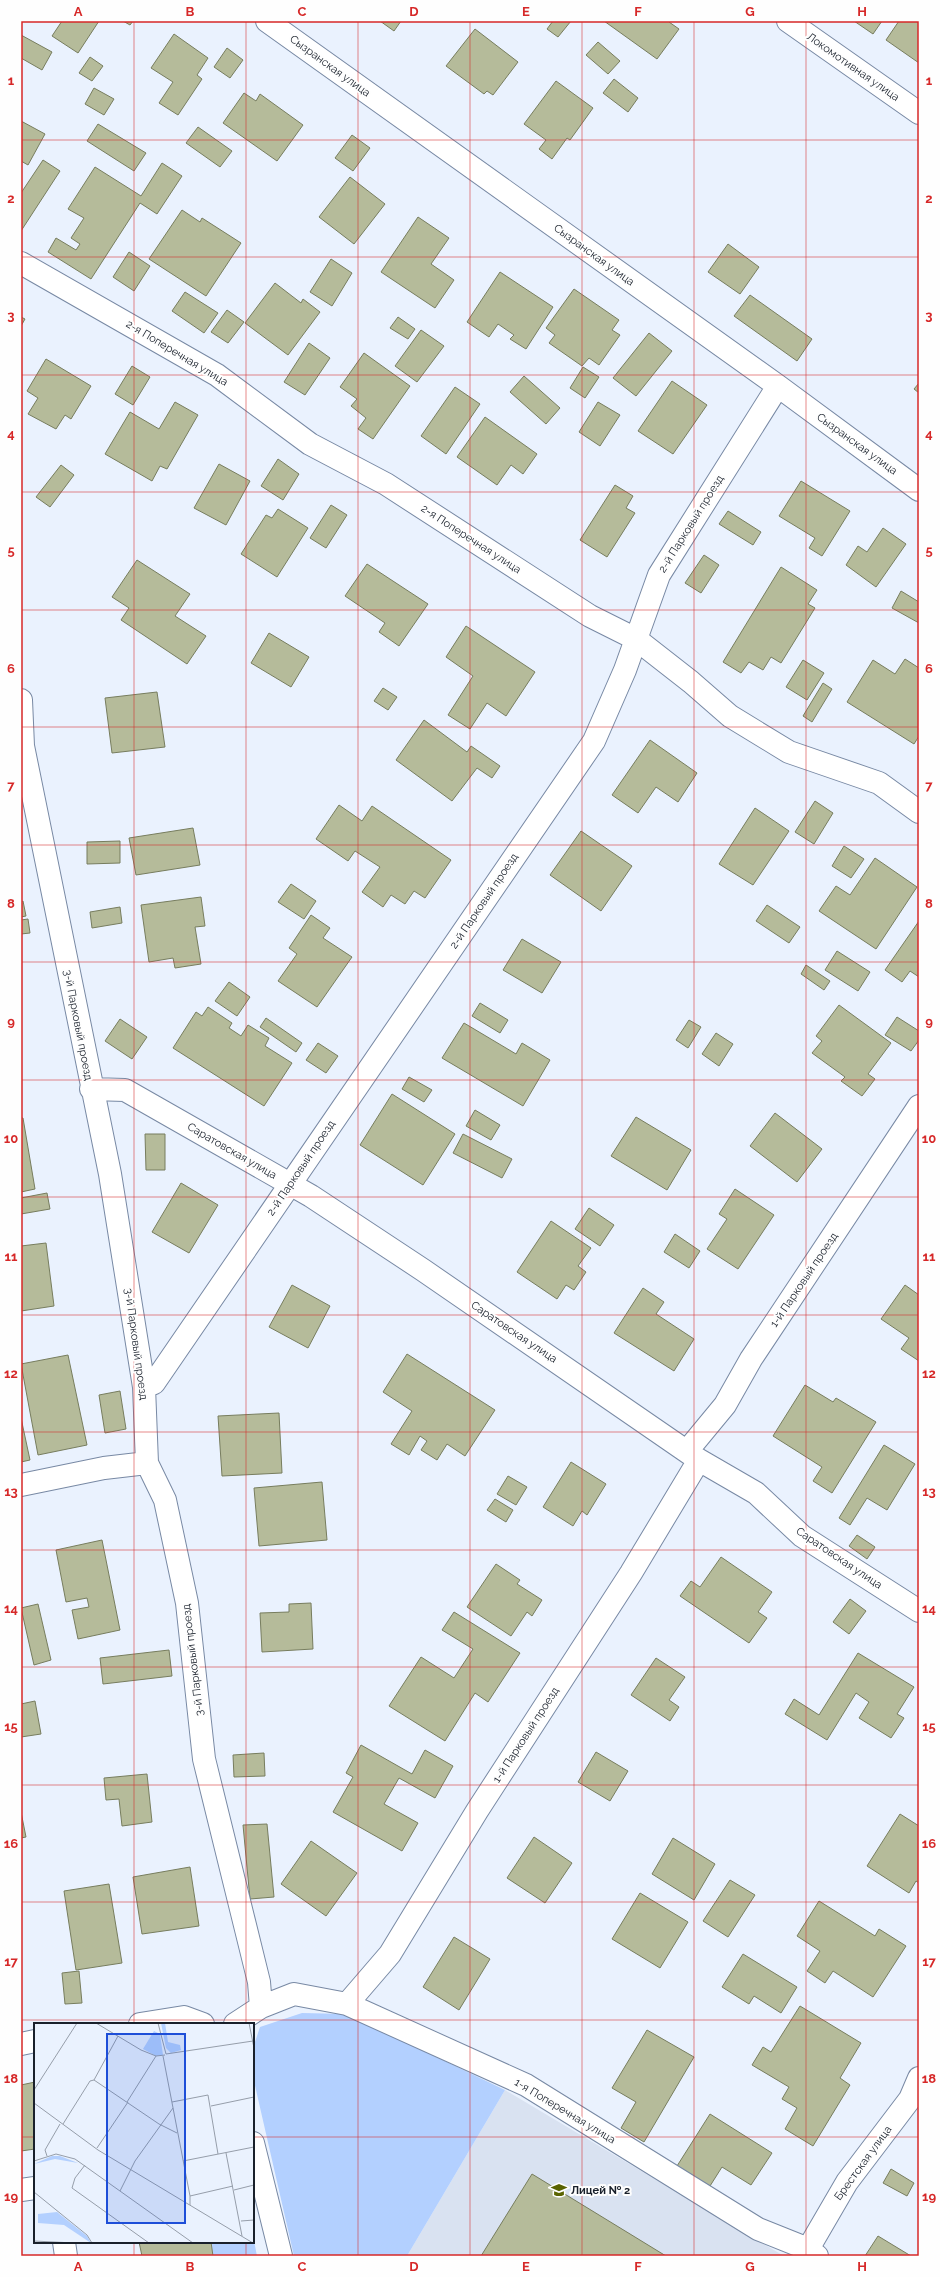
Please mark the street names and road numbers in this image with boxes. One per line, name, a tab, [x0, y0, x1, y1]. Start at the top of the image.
street label: Локомотивная улица	[804, 30, 902, 104]
street label: Сызранская улица	[287, 32, 373, 100]
street label: Сызранская улица	[551, 221, 637, 289]
street label: 2-я Поперечная улица	[124, 317, 230, 389]
street label: Сызранская улица	[814, 410, 900, 478]
street label: 2-й Парковый проезд	[656, 472, 727, 575]
street label: 2-я Поперечная улица	[419, 502, 523, 576]
street label: 2-й Парковый проезд	[447, 850, 521, 951]
street label: 3-й Парковый проезд	[61, 968, 95, 1082]
street label: 2-й Парковый проезд	[264, 1117, 338, 1218]
street label: Саратовская улица	[185, 1120, 279, 1182]
street label: 1-й Парковый проезд	[767, 1230, 841, 1330]
street label: 3-й Парковый проезд	[122, 1287, 150, 1401]
street label: Саратовская улица	[469, 1298, 559, 1366]
street label: Саратовская улица	[794, 1524, 884, 1592]
street label: 3-й Парковый проезд	[180, 1603, 206, 1717]
street label: 1-й Парковый проезд	[490, 1684, 562, 1785]
street label: 1-я Поперечная улица	[512, 2076, 618, 2146]
street label: Брестская улица	[832, 2123, 894, 2203]

